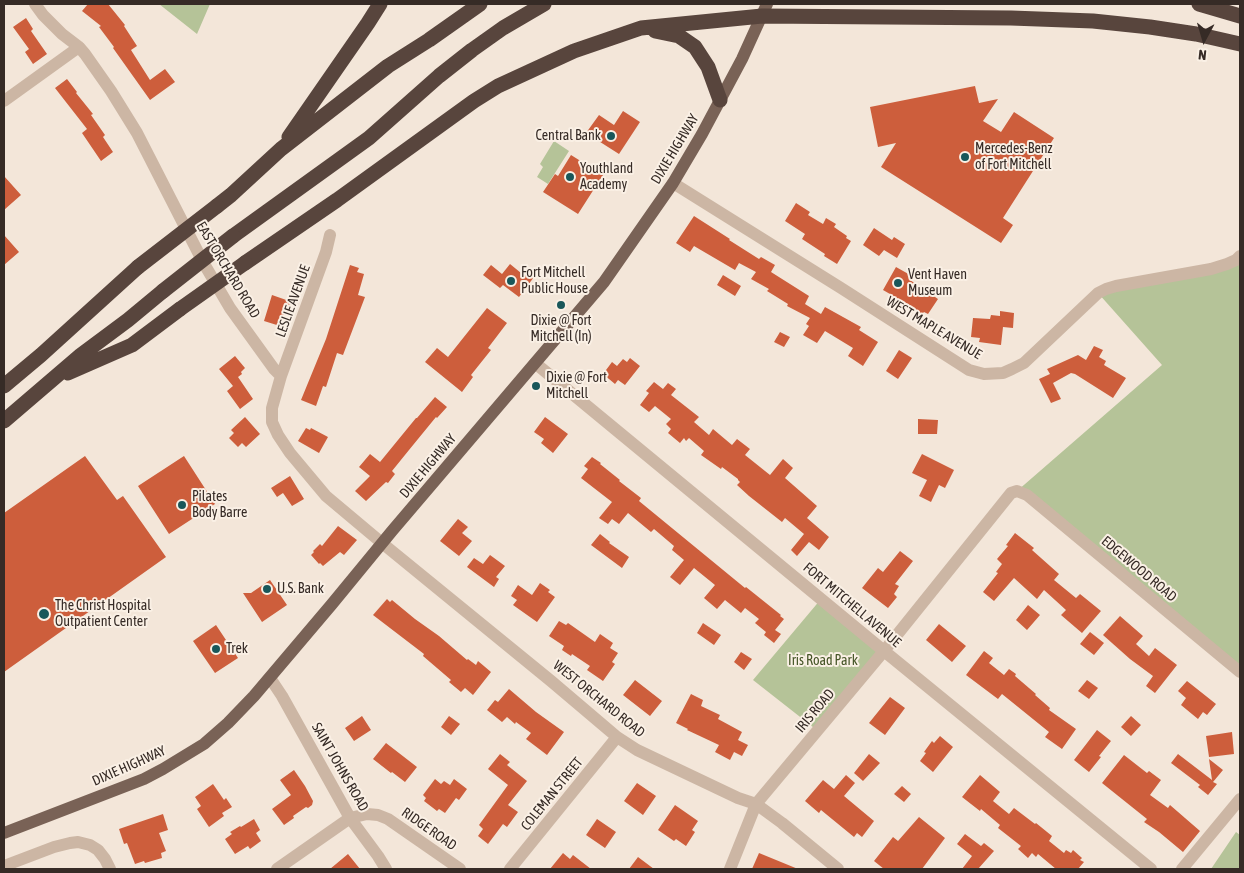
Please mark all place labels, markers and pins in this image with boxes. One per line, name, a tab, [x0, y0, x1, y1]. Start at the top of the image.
place label: Central Bank	[535, 128, 601, 144]
marker: Central Bank	[605, 130, 617, 142]
place label: Mercedes-Benz of Fort Mitchell	[975, 141, 1053, 174]
marker: Mercedes-Benz of Fort Mitchell	[959, 151, 971, 163]
place label: Youthland Academy	[580, 161, 633, 193]
marker: Youthland Academy	[564, 171, 576, 183]
place label: Fort Mitchell Public House	[521, 265, 588, 298]
place label: Vent Haven Museum	[908, 267, 967, 300]
marker: Fort Mitchell Public House	[505, 275, 517, 287]
marker: Vent Haven Museum	[892, 277, 904, 289]
marker: Dixie @ Fort Mitchell (In)	[555, 299, 567, 311]
place label: Dixie @ Fort Mitchell (In)	[530, 313, 592, 346]
place label: Dixie @ Fort Mitchell	[546, 370, 607, 402]
marker: Dixie @ Fort Mitchell	[530, 380, 542, 392]
place label: Pilates Body Barre	[192, 489, 247, 522]
marker: Pilates Body Barre	[176, 499, 188, 511]
place label: U.S. Bank	[277, 581, 324, 597]
marker: U.S. Bank	[261, 583, 273, 595]
place label: The Christ Hospital Outpatient Center	[55, 598, 151, 630]
marker: The Christ Hospital Outpatient Center	[37, 607, 51, 621]
place label: Trek	[226, 641, 248, 657]
marker: Trek	[210, 643, 222, 655]

